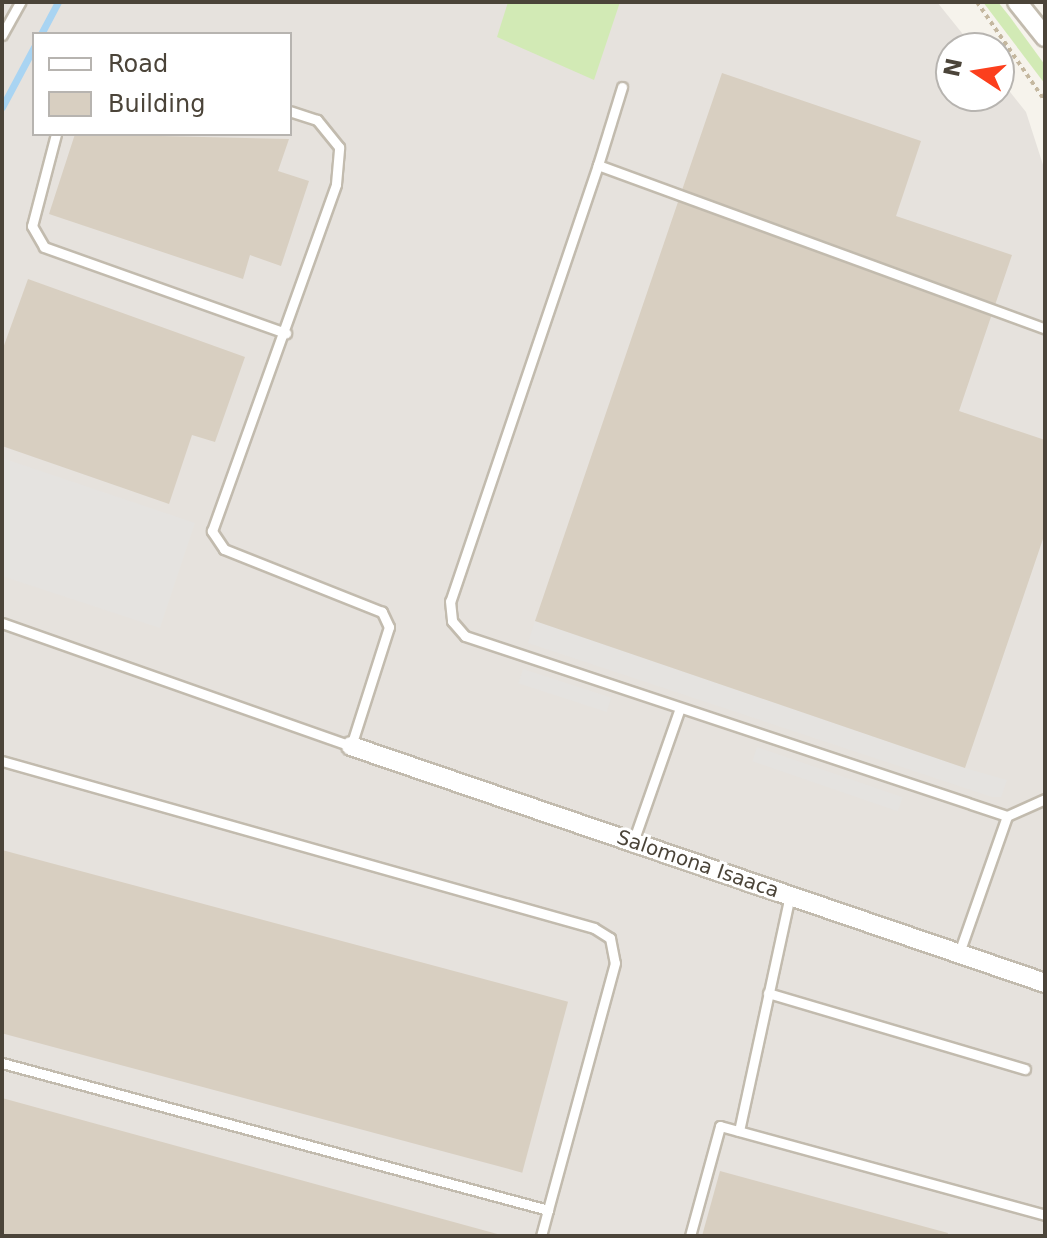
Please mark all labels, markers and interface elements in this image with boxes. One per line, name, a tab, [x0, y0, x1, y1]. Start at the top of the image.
legend	[32, 32, 292, 136]
north arrow	[935, 32, 1015, 112]
text: Road	[108, 50, 168, 78]
text: N	[939, 56, 967, 79]
text: Building	[108, 90, 205, 118]
street label: Salomona Isaaca	[614, 825, 782, 903]

